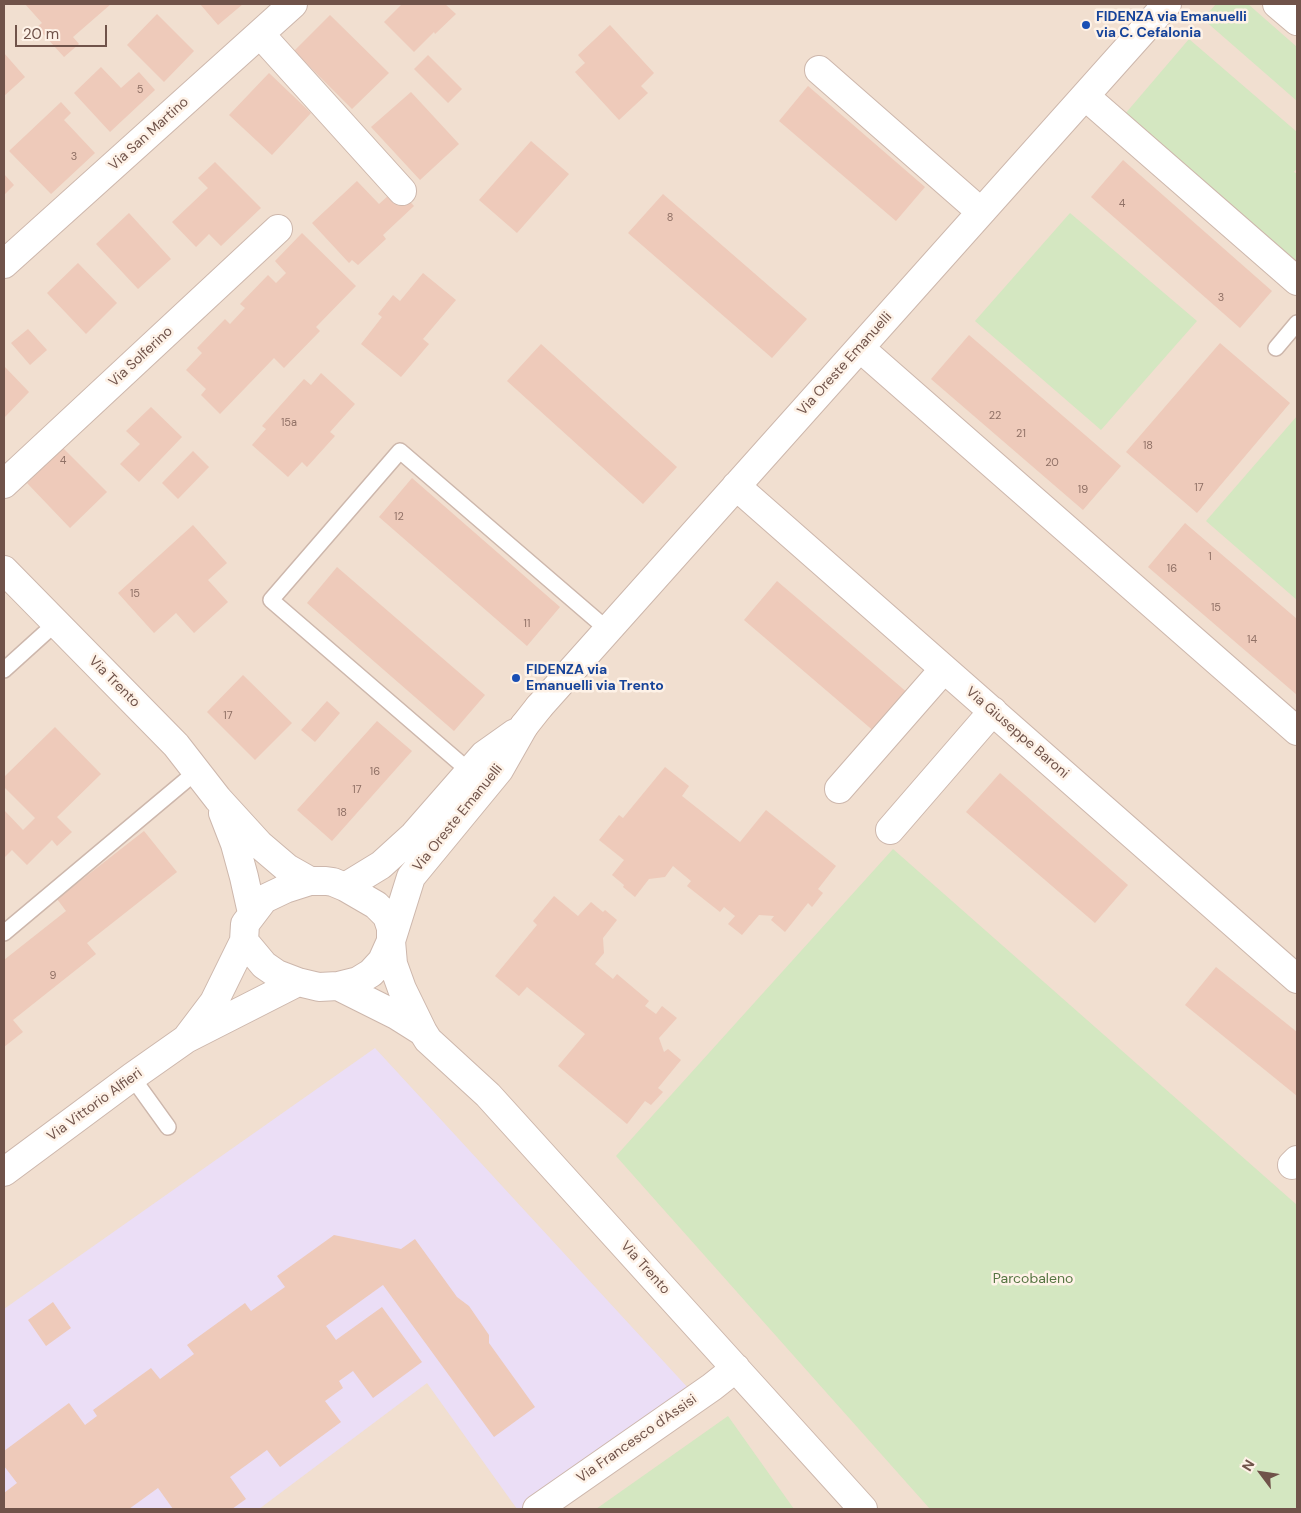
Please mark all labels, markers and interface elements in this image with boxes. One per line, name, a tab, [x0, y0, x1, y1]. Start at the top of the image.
place label: FIDENZA via Emanuelli via C. Cefalonia	[1096, 9, 1247, 41]
scale bar	[18, 15, 110, 47]
marker: FIDENZA via Emanuelli via C. Cefalonia	[1080, 19, 1092, 31]
text: 20 m	[23, 24, 59, 44]
house number: 5	[137, 83, 143, 97]
street label: Via San Martino	[106, 94, 192, 174]
house number: 3	[71, 150, 77, 164]
house number: 4	[1119, 197, 1125, 211]
house number: 8	[667, 211, 673, 225]
house number: 3	[1218, 291, 1224, 305]
street label: Via Oreste Emanuelli	[794, 309, 896, 419]
street label: Via Solferino	[106, 323, 176, 391]
house number: 22	[989, 409, 1001, 423]
house number: 15a	[281, 416, 297, 430]
house number: 21	[1016, 427, 1026, 441]
house number: 18	[1143, 439, 1153, 453]
house number: 4	[60, 454, 66, 468]
house number: 20	[1045, 456, 1059, 470]
house number: 17	[1194, 481, 1204, 495]
house number: 19	[1078, 483, 1088, 497]
house number: 12	[394, 510, 404, 524]
house number: 1	[1208, 550, 1212, 564]
house number: 16	[1167, 562, 1177, 576]
house number: 15	[130, 587, 140, 601]
house number: 15	[1211, 601, 1221, 615]
house number: 11	[524, 617, 530, 631]
house number: 14	[1247, 633, 1257, 647]
street label: Via Trento	[85, 653, 143, 711]
place label: FIDENZA via Emanuelli via Trento	[526, 662, 664, 694]
marker: FIDENZA via Emanuelli via Trento	[510, 672, 522, 684]
street label: Via Giuseppe Baroni	[962, 684, 1072, 782]
house number: 17	[223, 709, 233, 723]
street label: Via Oreste Emanuelli	[410, 761, 506, 875]
house number: 16	[370, 765, 380, 779]
house number: 17	[352, 783, 362, 797]
house number: 18	[337, 806, 347, 820]
house number: 9	[50, 969, 56, 983]
street label: Via Vittorio Alfieri	[44, 1065, 146, 1145]
street label: Via Trento	[617, 1238, 673, 1298]
park label: Parcobaleno	[993, 1271, 1073, 1287]
street label: Via Francesco d'Assisi	[574, 1391, 700, 1487]
north arrow	[1236, 1448, 1286, 1498]
text: N	[1238, 1456, 1258, 1474]

